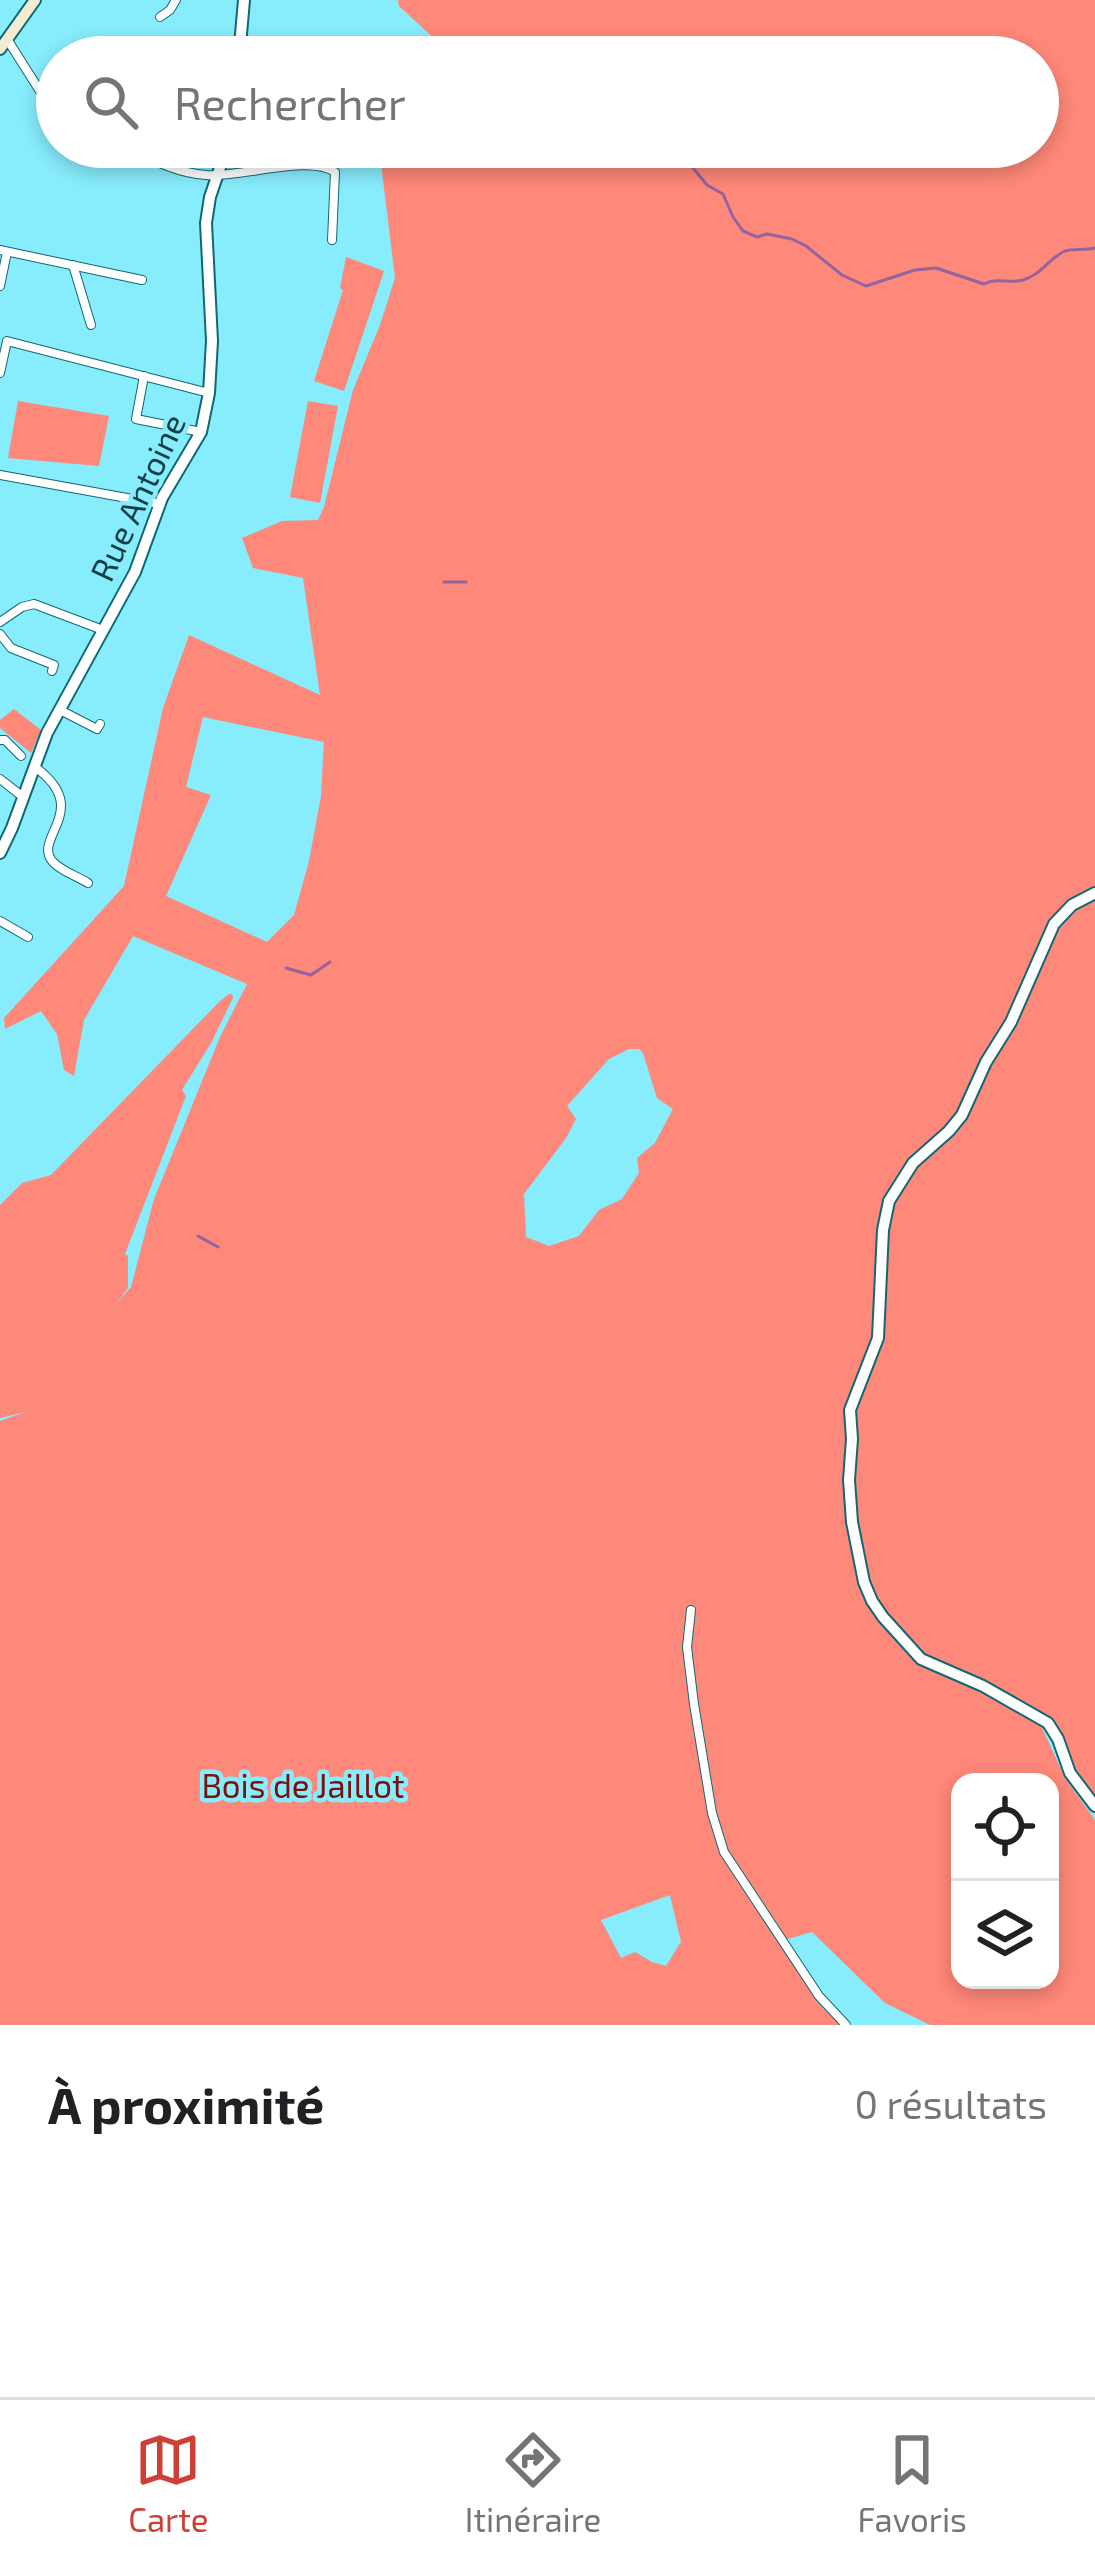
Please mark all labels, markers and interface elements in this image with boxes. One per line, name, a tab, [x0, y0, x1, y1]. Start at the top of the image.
search box	[36, 36, 1059, 168]
icon: search	[78, 69, 144, 135]
text: Rechercher	[174, 75, 406, 129]
street label: Rue Antoine	[81, 407, 193, 587]
park label: Bois de Jaillot	[201, 1765, 405, 1805]
map controls	[951, 1773, 1059, 1989]
button: locate	[951, 1773, 1059, 1881]
button: layers	[951, 1881, 1059, 1989]
text: À proximité	[48, 2073, 324, 2134]
text: 0 résultats	[854, 2080, 1047, 2127]
tab: Carte	[128, 2427, 209, 2539]
tab: Itinéraire	[465, 2427, 601, 2539]
tab: Favoris	[857, 2427, 967, 2539]

